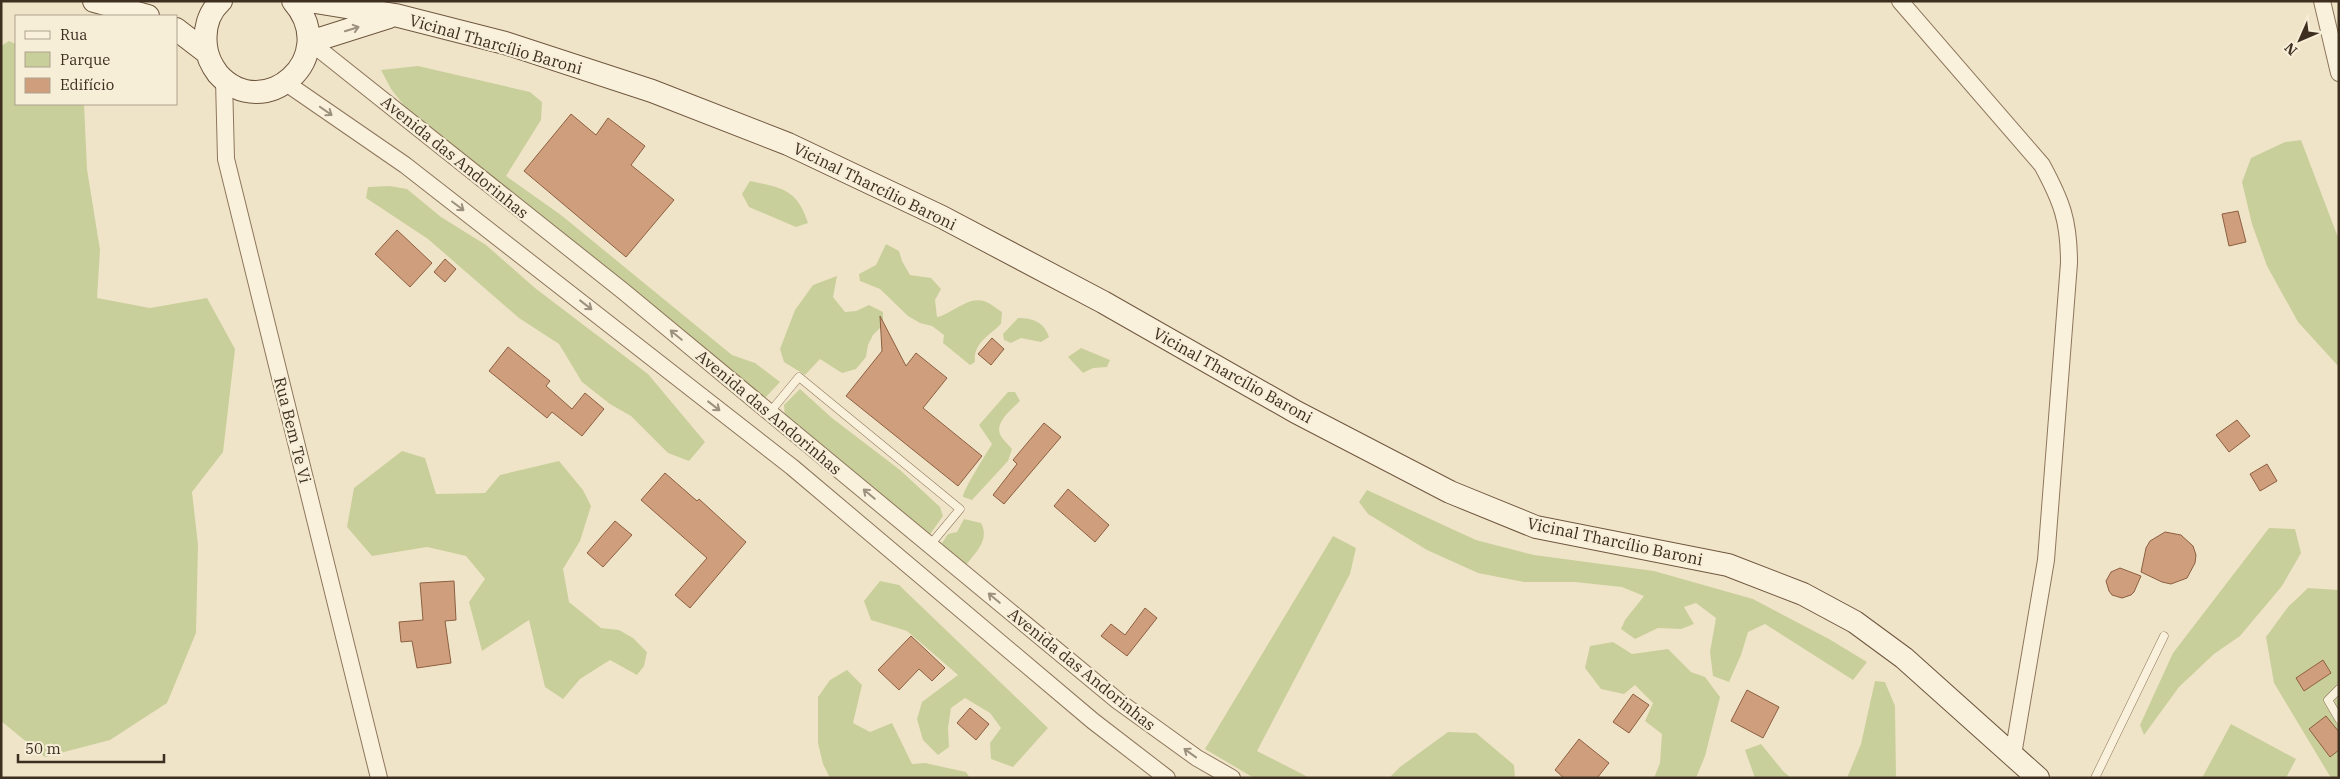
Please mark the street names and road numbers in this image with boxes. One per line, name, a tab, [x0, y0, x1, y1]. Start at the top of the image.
street label: Vicinal Tharcílio Baroni	[407, 10, 585, 78]
street label: Avenida das Andorinhas	[377, 91, 533, 223]
street label: Vicinal Tharcílio Baroni	[790, 138, 960, 234]
street label: Vicinal Tharcílio Baroni	[1150, 323, 1316, 427]
street label: Avenida das Andorinhas	[692, 345, 846, 479]
street label: Rua Bem Te Vi	[270, 375, 316, 485]
street label: Vicinal Tharcílio Baroni	[1525, 513, 1705, 569]
street label: Avenida das Andorinhas	[1004, 603, 1160, 735]

